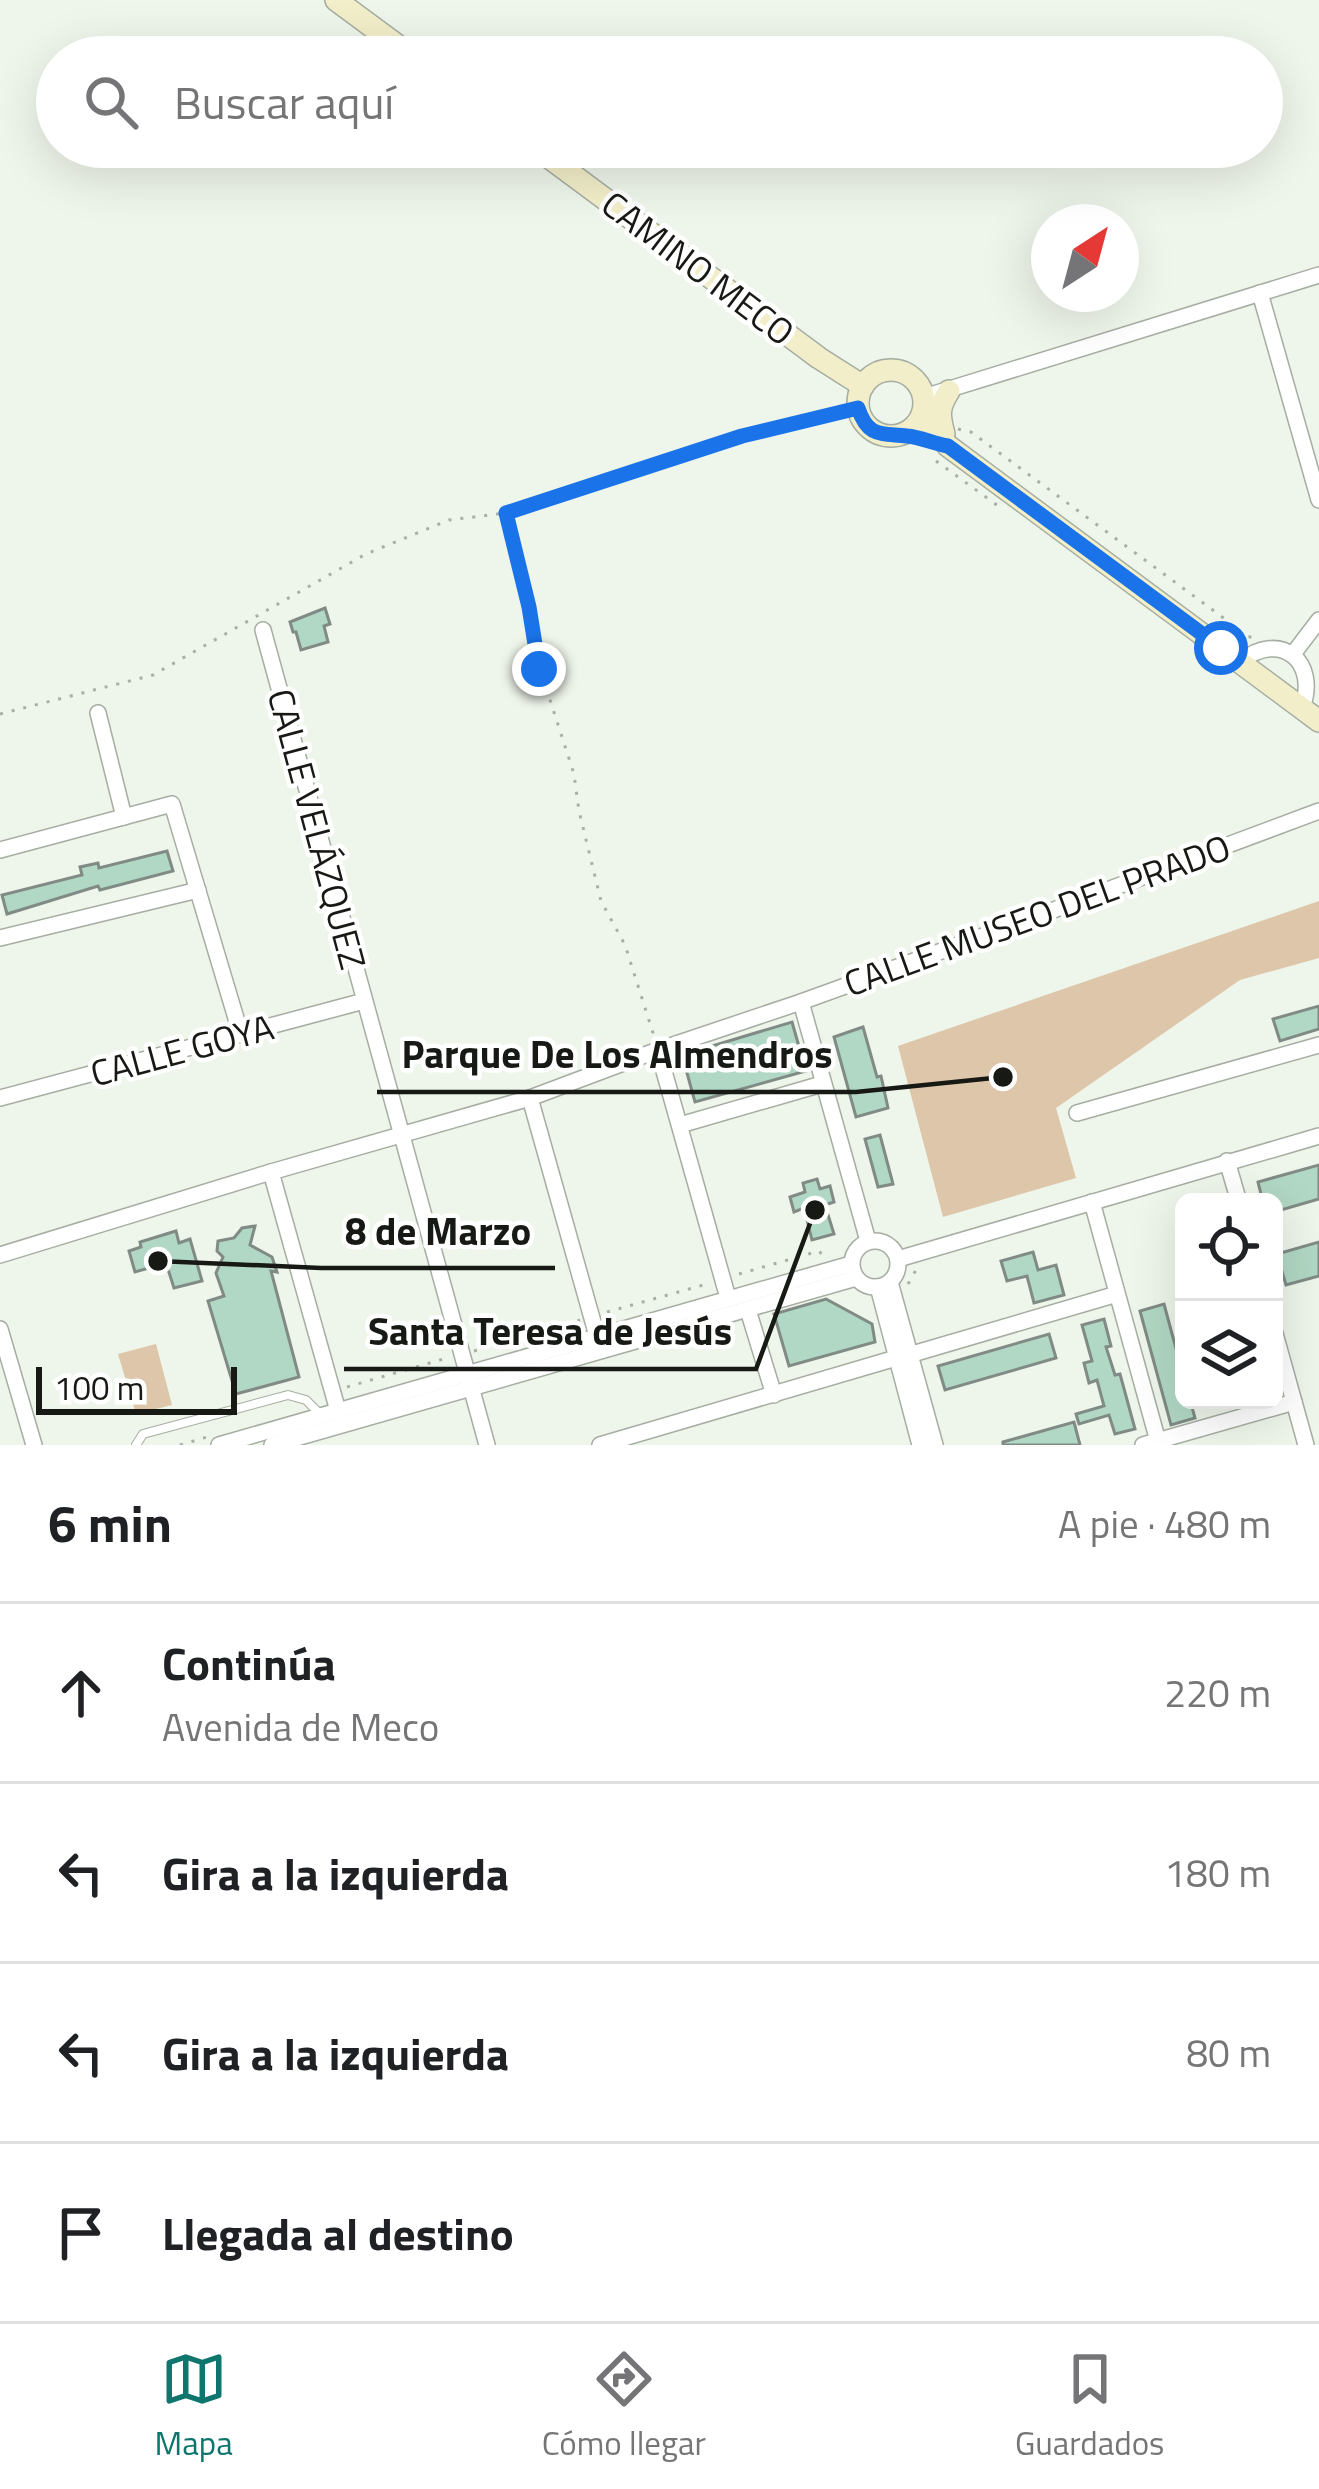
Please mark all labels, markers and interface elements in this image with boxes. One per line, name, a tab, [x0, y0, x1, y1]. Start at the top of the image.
search box	[36, 36, 1283, 168]
text: Buscar aquí	[174, 68, 394, 136]
icon: search	[78, 69, 144, 135]
street label: CAMINO MECO	[590, 177, 806, 358]
north arrow	[1031, 204, 1139, 312]
route start	[1194, 621, 1248, 675]
route end	[512, 642, 566, 696]
street label: CALLE VELÁZQUEZ	[254, 683, 381, 975]
street label: CALLE MUSEO DEL PRADO	[836, 819, 1238, 1010]
street label: CALLE GOYA	[84, 999, 279, 1100]
callout: Parque De Los Almendros	[377, 1017, 856, 1092]
text: Parque De Los Almendros	[401, 1024, 833, 1083]
callout: 8 de Marzo	[321, 1193, 555, 1268]
map controls	[1175, 1193, 1283, 1409]
button: locate	[1175, 1193, 1283, 1301]
text: 8 de Marzo	[345, 1201, 531, 1260]
callout: Santa Teresa de Jesús	[344, 1294, 756, 1369]
text: Santa Teresa de Jesús	[368, 1301, 732, 1360]
button: layers	[1175, 1301, 1283, 1409]
scale bar	[36, 1361, 237, 1414]
text: 100 m	[54, 1363, 144, 1413]
text: 6 min	[48, 1484, 172, 1562]
text: A pie · 480 m	[1058, 1494, 1271, 1553]
text: Continúa	[162, 1629, 336, 1697]
icon: ahead	[48, 1660, 114, 1726]
text: 220 m	[1164, 1663, 1271, 1722]
text: Avenida de Meco	[162, 1697, 439, 1756]
text: Gira a la izquierda	[162, 1839, 509, 1907]
icon: left	[48, 1840, 114, 1906]
text: 180 m	[1164, 1843, 1271, 1902]
text: Gira a la izquierda	[162, 2019, 509, 2087]
icon: left	[48, 2020, 114, 2086]
text: 80 m	[1186, 2023, 1271, 2082]
text: Llegada al destino	[162, 2199, 514, 2267]
icon: arrive	[48, 2200, 114, 2266]
tab: Mapa	[155, 2346, 233, 2468]
tab: Cómo llegar	[542, 2346, 706, 2468]
tab: Guardados	[1015, 2346, 1164, 2468]

